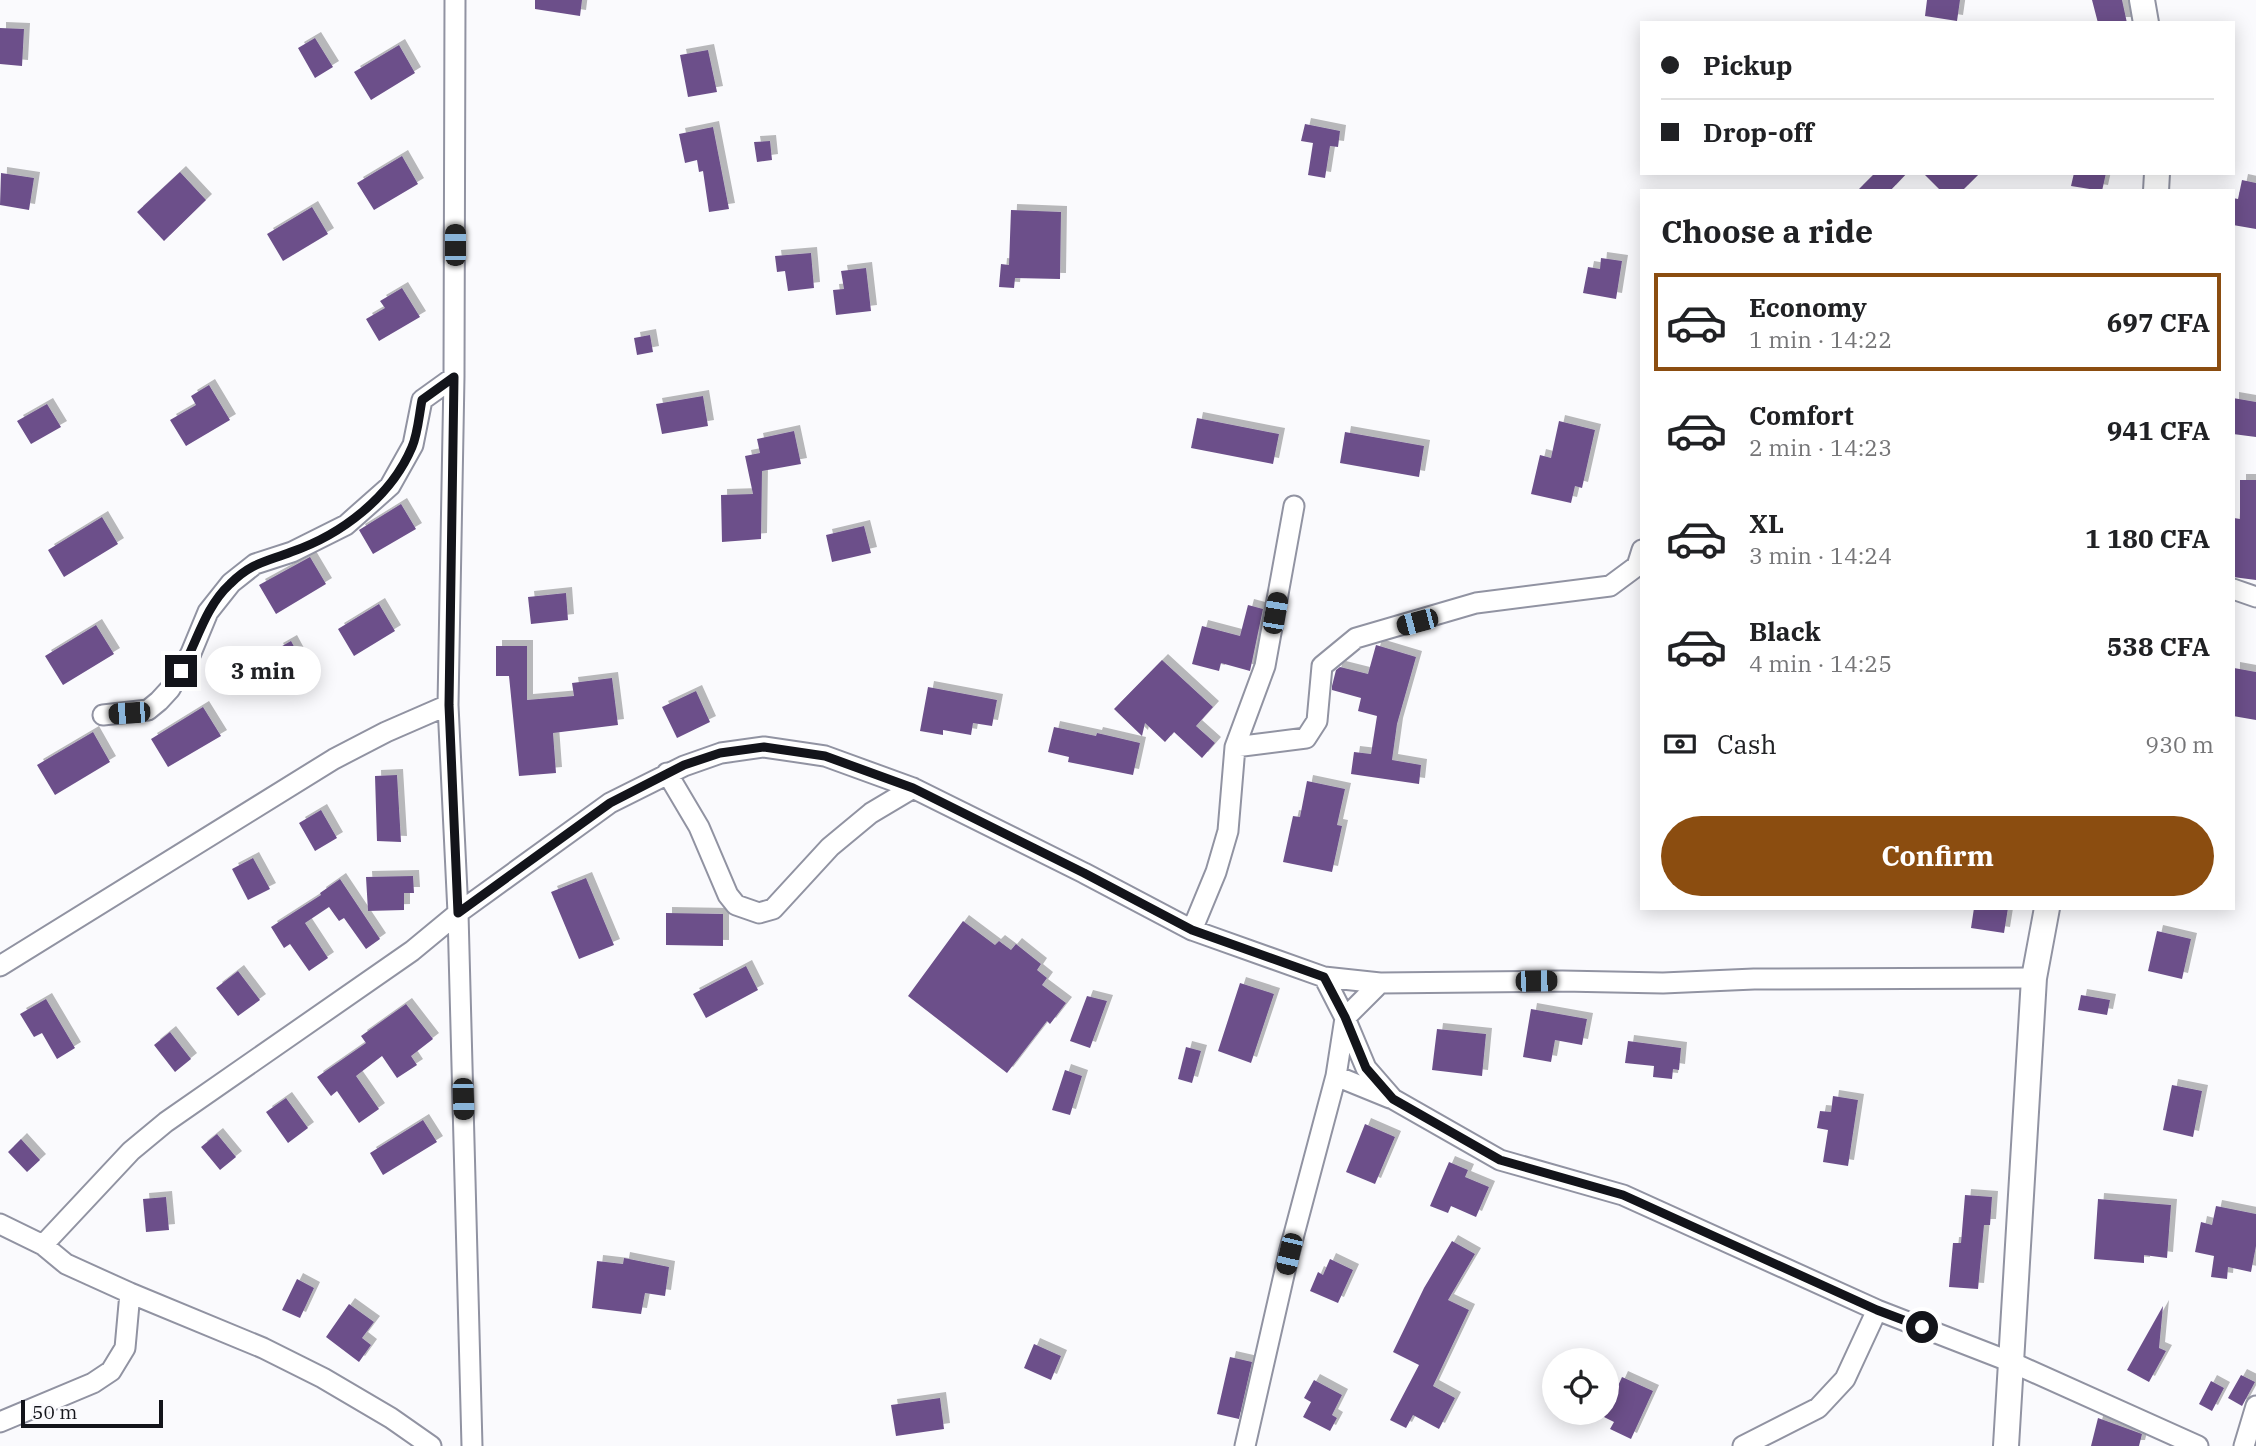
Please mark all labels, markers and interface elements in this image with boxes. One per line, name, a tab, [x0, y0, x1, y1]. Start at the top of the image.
text: Pickup	[1703, 48, 1793, 82]
text: Drop-off	[1703, 115, 1814, 149]
text: Choose a ride	[1661, 210, 1873, 252]
car	[445, 224, 466, 266]
text: Economy	[1749, 290, 1867, 324]
icon: car	[1665, 291, 1728, 354]
text: 697 CFA	[2107, 305, 2210, 339]
text: 1 min · 14:22	[1749, 324, 1892, 354]
text: Comfort	[1749, 398, 1854, 432]
icon: car	[1665, 399, 1728, 462]
text: 941 CFA	[2107, 413, 2210, 447]
text: 2 min · 14:23	[1749, 432, 1892, 462]
text: XL	[1749, 506, 1784, 540]
icon: car	[1665, 507, 1728, 570]
text: 1 180 CFA	[2085, 521, 2210, 555]
text: 3 min · 14:24	[1749, 540, 1892, 570]
car	[1262, 590, 1289, 636]
car	[1394, 606, 1441, 638]
text: Black	[1749, 614, 1821, 648]
icon: car	[1665, 615, 1728, 678]
text: 538 CFA	[2107, 629, 2210, 663]
callout: 3 min	[206, 646, 321, 696]
text: 4 min · 14:25	[1749, 648, 1892, 678]
route end	[165, 655, 197, 687]
text: 3 min	[231, 655, 295, 685]
car	[108, 701, 151, 725]
icon: cash	[1661, 725, 1699, 763]
text: Cash	[1717, 727, 1777, 761]
text: 930 m	[2145, 729, 2214, 759]
button: Confirm	[1661, 816, 2214, 896]
car	[1515, 970, 1558, 992]
car	[452, 1078, 475, 1120]
car	[1275, 1231, 1304, 1277]
route start	[1906, 1311, 1938, 1343]
map controls	[1542, 1348, 1619, 1425]
button: locate	[1542, 1348, 1619, 1425]
scale bar	[21, 1397, 163, 1429]
text: 50 m	[32, 1400, 77, 1424]

